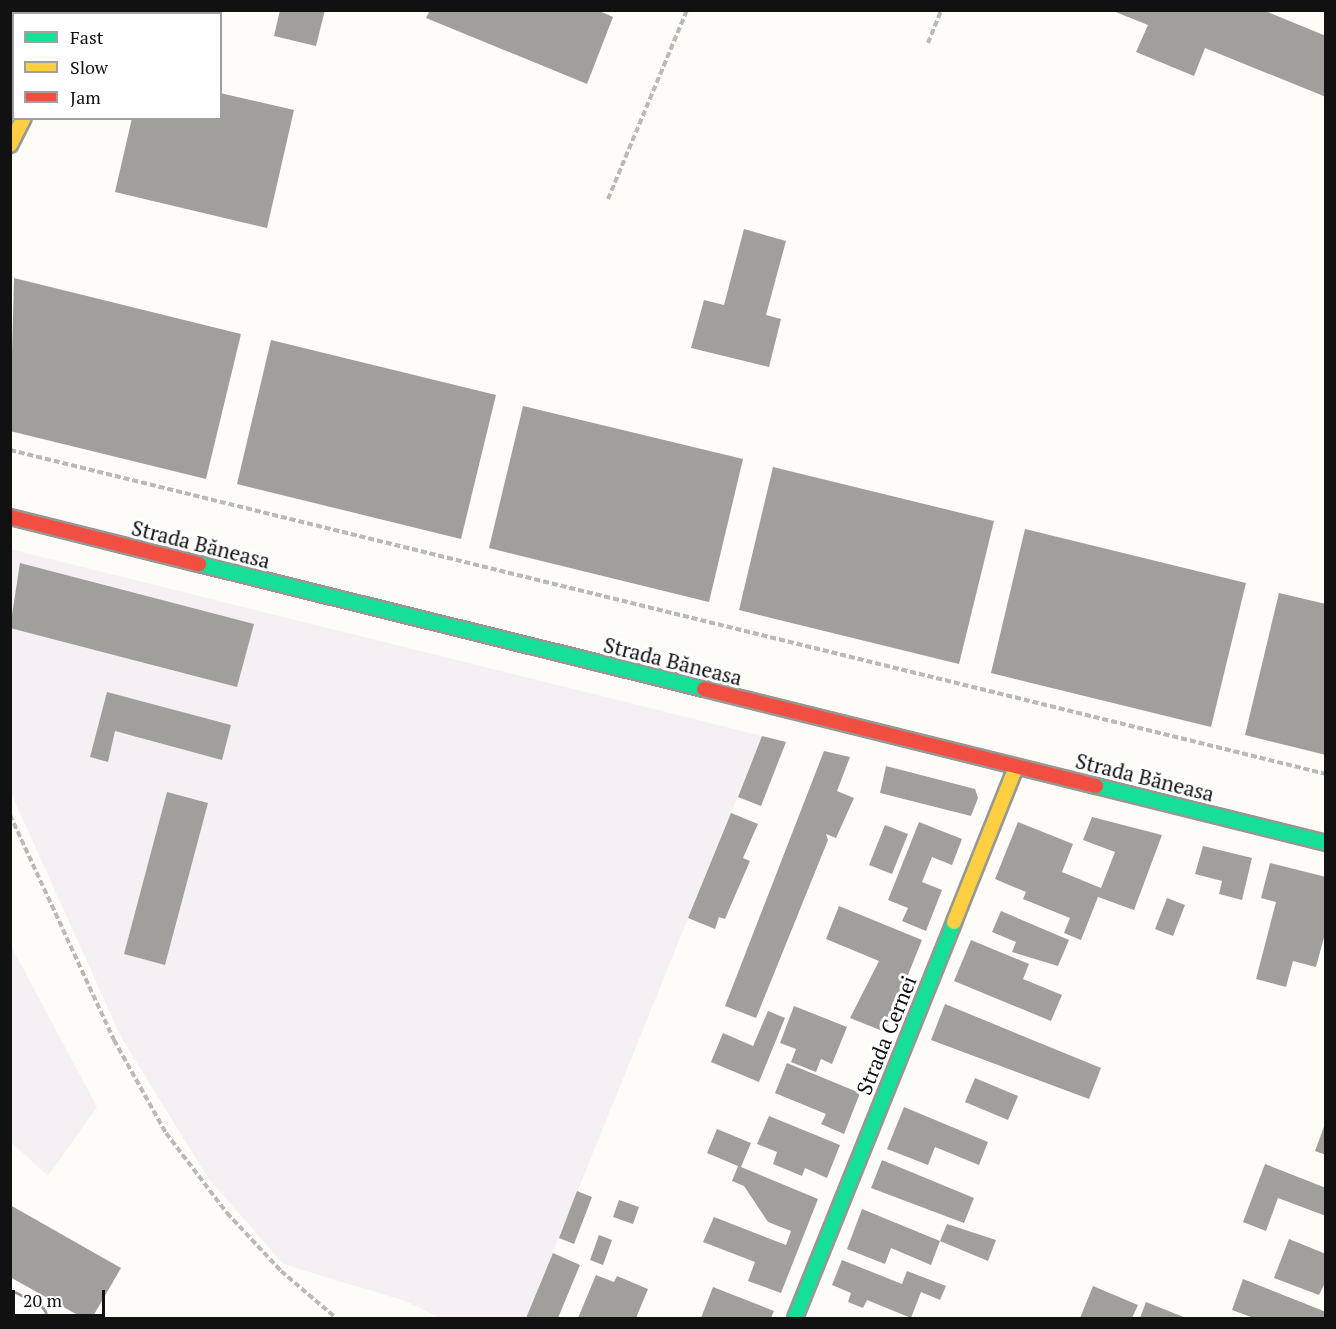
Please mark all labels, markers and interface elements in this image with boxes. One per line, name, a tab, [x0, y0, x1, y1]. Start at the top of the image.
legend	[12, 12, 222, 120]
text: Fast	[70, 25, 103, 49]
text: Slow	[70, 55, 108, 79]
text: Jam	[70, 85, 101, 109]
street label: Strada Băneasa	[129, 515, 273, 573]
street label: Strada Băneasa	[601, 632, 745, 690]
street label: Strada Băneasa	[1073, 748, 1217, 806]
street label: Strada Cernei	[851, 972, 921, 1098]
scale bar	[15, 1278, 108, 1316]
text: 20 m	[23, 1288, 62, 1312]

